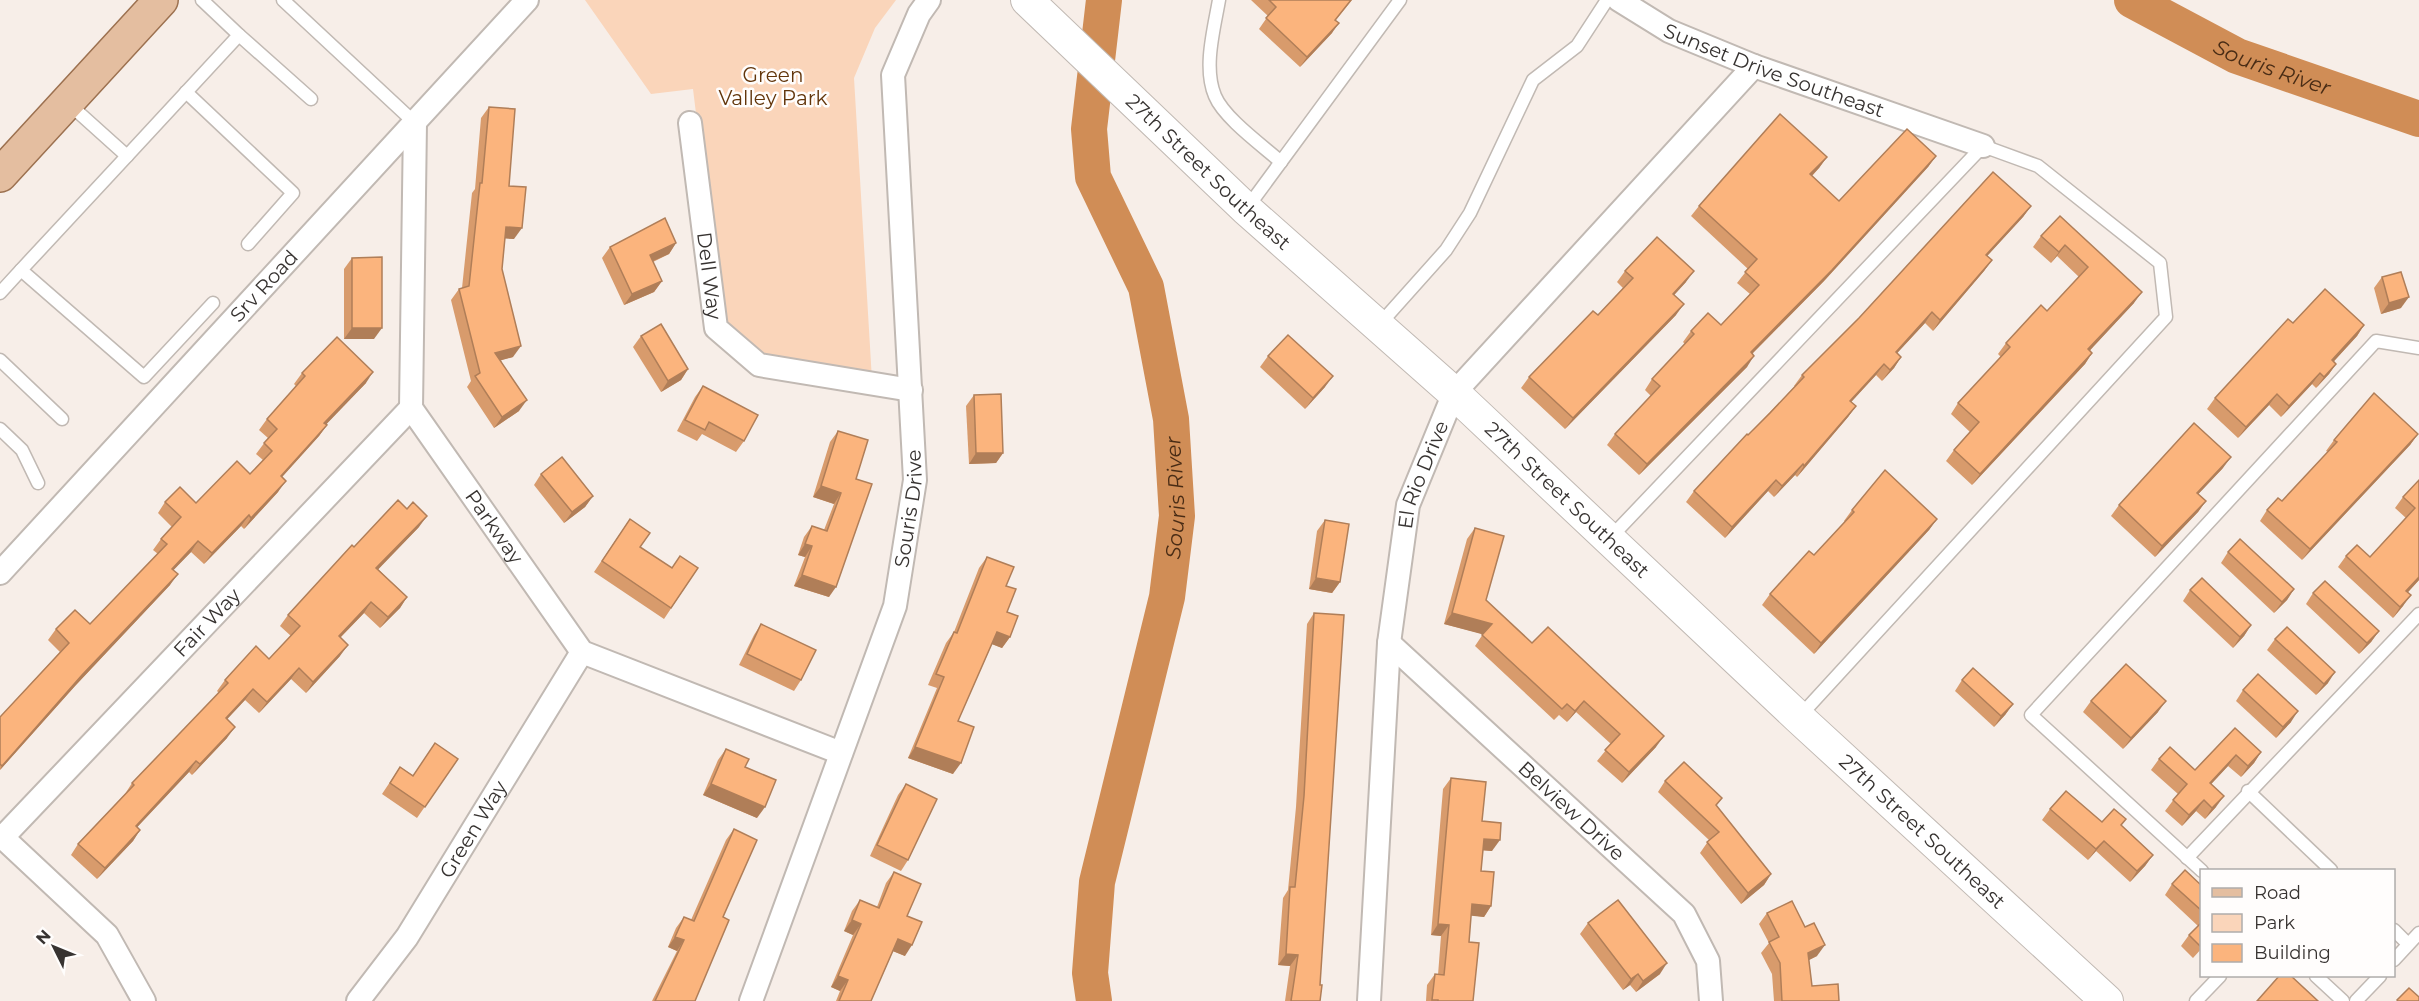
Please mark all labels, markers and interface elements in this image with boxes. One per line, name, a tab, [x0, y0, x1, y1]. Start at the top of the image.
street label: Sunset Drive Southeast	[1660, 18, 1887, 123]
water label: Souris River	[2210, 33, 2335, 100]
park label: Green Valley Park	[718, 63, 828, 110]
street label: 27th Street Southeast	[1121, 89, 1296, 255]
street label: Dell Way	[692, 231, 727, 321]
street label: Srv Road	[225, 245, 303, 327]
street label: El Rio Drive	[1393, 417, 1453, 530]
street label: 27th Street Southeast	[1480, 417, 1654, 583]
water label: Souris River	[1159, 435, 1190, 560]
street label: Souris Drive	[889, 449, 927, 569]
street label: Parkway	[460, 485, 528, 568]
street label: Fair Way	[169, 583, 245, 662]
street label: 27th Street Southeast	[1834, 749, 2010, 914]
street label: Belview Drive	[1513, 756, 1630, 866]
street label: Green Way	[434, 776, 512, 882]
legend	[2200, 869, 2395, 977]
text: Road	[2254, 882, 2301, 904]
text: Park	[2254, 912, 2295, 934]
north arrow	[24, 917, 84, 977]
text: N	[32, 926, 55, 948]
text: Building	[2254, 942, 2331, 964]

